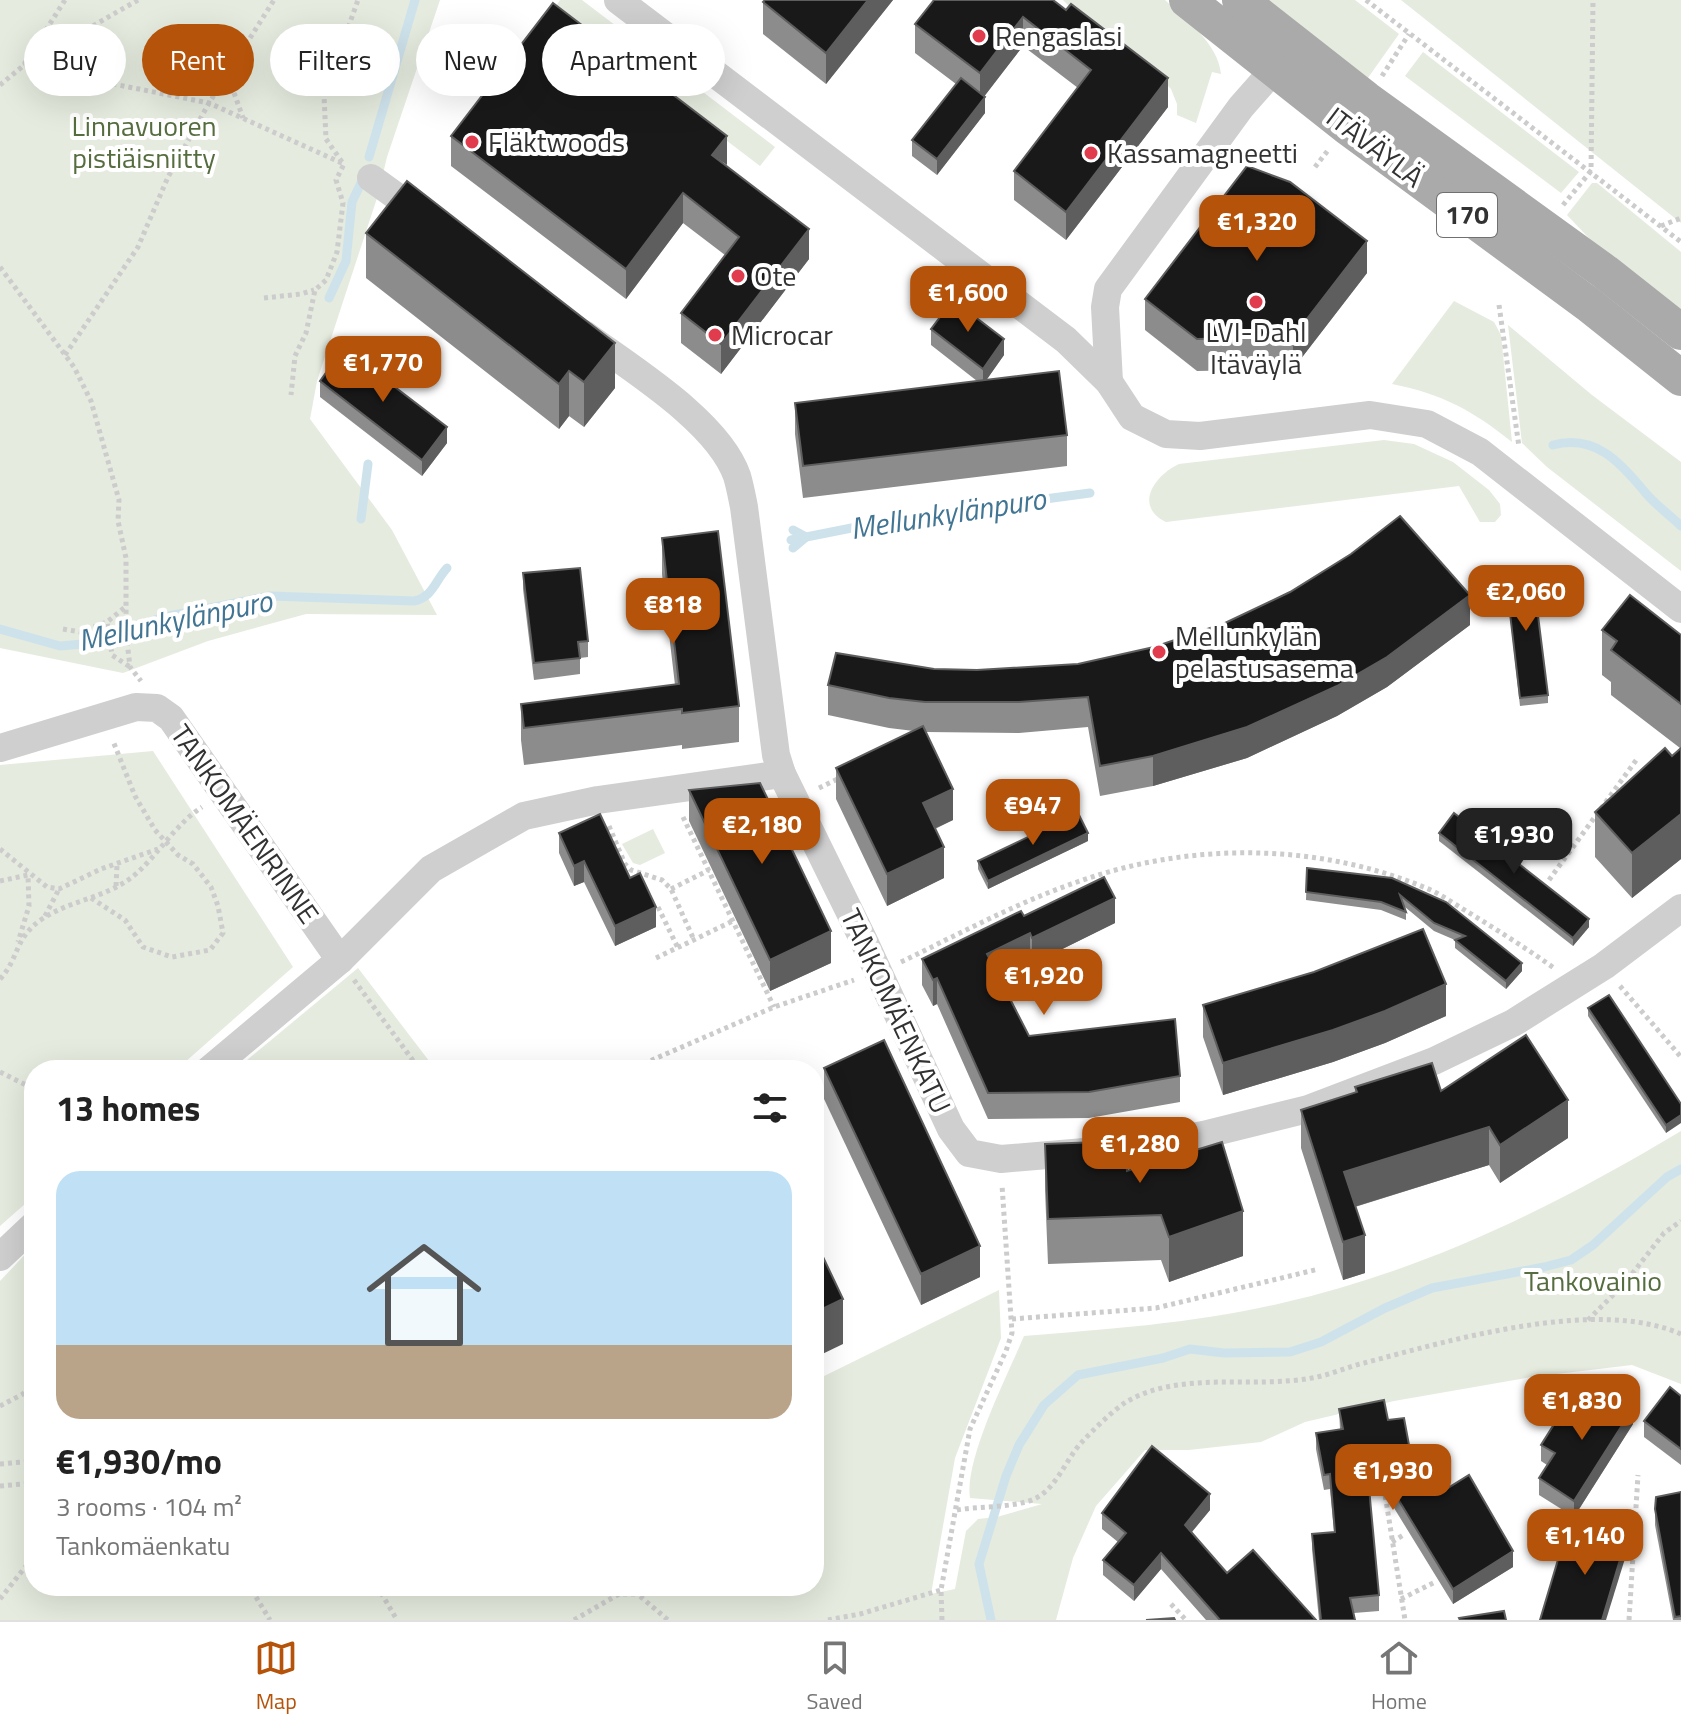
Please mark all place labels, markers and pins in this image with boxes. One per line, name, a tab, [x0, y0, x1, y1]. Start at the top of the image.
place label: Rengaslasi	[995, 14, 1122, 57]
marker: Rengaslasi	[970, 27, 988, 45]
place label: Fläktwoods	[488, 120, 625, 163]
place label: Kassamagneetti	[1107, 131, 1298, 174]
marker: Fläktwoods	[463, 133, 481, 151]
marker: Kassamagneetti	[1082, 144, 1100, 162]
pin: €1,320	[1192, 195, 1322, 263]
place label: Ote	[754, 254, 796, 297]
pin: €1,600	[903, 266, 1033, 334]
marker: Ote	[729, 267, 747, 285]
marker: LVI-Dahl Itäväylä	[1247, 293, 1265, 311]
place label: LVI-Dahl Itäväylä	[1206, 310, 1306, 385]
place label: Microcar	[731, 313, 833, 356]
marker: Microcar	[706, 326, 724, 344]
pin: €1,770	[318, 336, 448, 404]
pin: €2,060	[1461, 565, 1591, 633]
pin: €818	[626, 578, 720, 646]
place label: Mellunkylän pelastusasema	[1175, 614, 1354, 689]
marker: Mellunkylän pelastusasema	[1150, 643, 1168, 661]
pin: €947	[986, 779, 1080, 847]
pin: €2,180	[697, 798, 827, 866]
pin: €1,930	[1449, 808, 1579, 876]
pin: €1,920	[979, 949, 1109, 1017]
pin: €1,280	[1075, 1117, 1205, 1185]
pin: €1,830	[1517, 1374, 1647, 1442]
pin: €1,930	[1328, 1444, 1458, 1512]
pin: €1,140	[1520, 1509, 1650, 1577]

